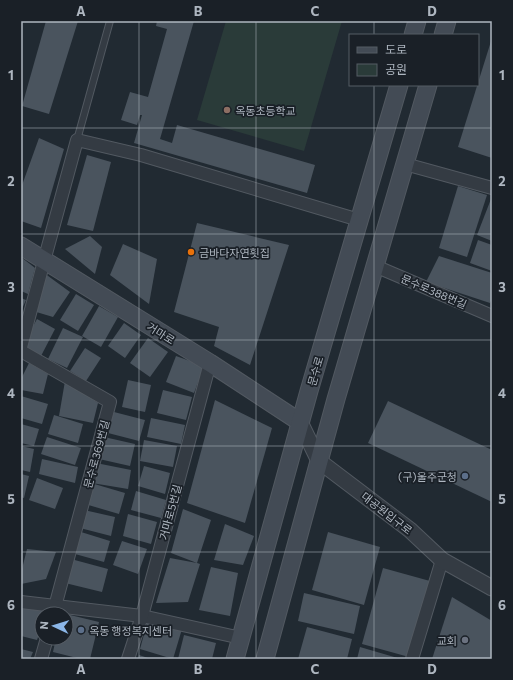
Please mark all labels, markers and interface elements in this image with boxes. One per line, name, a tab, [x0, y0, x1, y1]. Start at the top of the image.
text: A	[76, 3, 86, 19]
text: B	[194, 3, 203, 19]
text: C	[311, 3, 320, 19]
text: D	[427, 3, 437, 19]
legend	[349, 34, 479, 86]
text: 도로	[385, 42, 407, 56]
text: 공원	[385, 62, 407, 76]
text: 1	[8, 67, 14, 83]
text: 1	[499, 67, 505, 83]
place label: 옥동초등학교	[235, 104, 296, 117]
marker: 옥동초등학교	[222, 105, 232, 115]
text: 2	[7, 173, 15, 189]
text: 2	[498, 173, 506, 189]
place label: 금바다자연횟집	[199, 246, 270, 259]
marker: 금바다자연횟집	[186, 247, 196, 257]
street label: 문수로388번길	[399, 271, 469, 311]
text: 3	[7, 279, 15, 295]
text: 3	[498, 279, 506, 295]
street label: 거마로	[145, 319, 177, 347]
street label: 문수로	[305, 355, 325, 387]
text: 4	[7, 385, 15, 401]
text: 4	[498, 385, 506, 401]
street label: 문수로369번길	[81, 418, 111, 490]
place label: (구)울주군청	[398, 470, 457, 483]
marker: (구)울주군청	[460, 471, 470, 481]
street label: 거마로5번길	[156, 483, 184, 541]
street label: 대공원입구로	[359, 489, 415, 537]
text: 5	[7, 491, 15, 507]
text: 5	[498, 491, 506, 507]
text: 6	[7, 597, 15, 613]
text: 6	[498, 597, 506, 613]
north arrow	[34, 606, 74, 646]
text: N	[37, 621, 50, 630]
place label: 옥동 행정복지센터	[89, 624, 172, 637]
marker: 옥동 행정복지센터	[76, 625, 86, 635]
place label: 교회	[437, 634, 457, 647]
marker: 교회	[460, 635, 470, 645]
text: A	[76, 661, 86, 677]
text: B	[194, 661, 203, 677]
text: C	[311, 661, 320, 677]
text: D	[427, 661, 437, 677]

